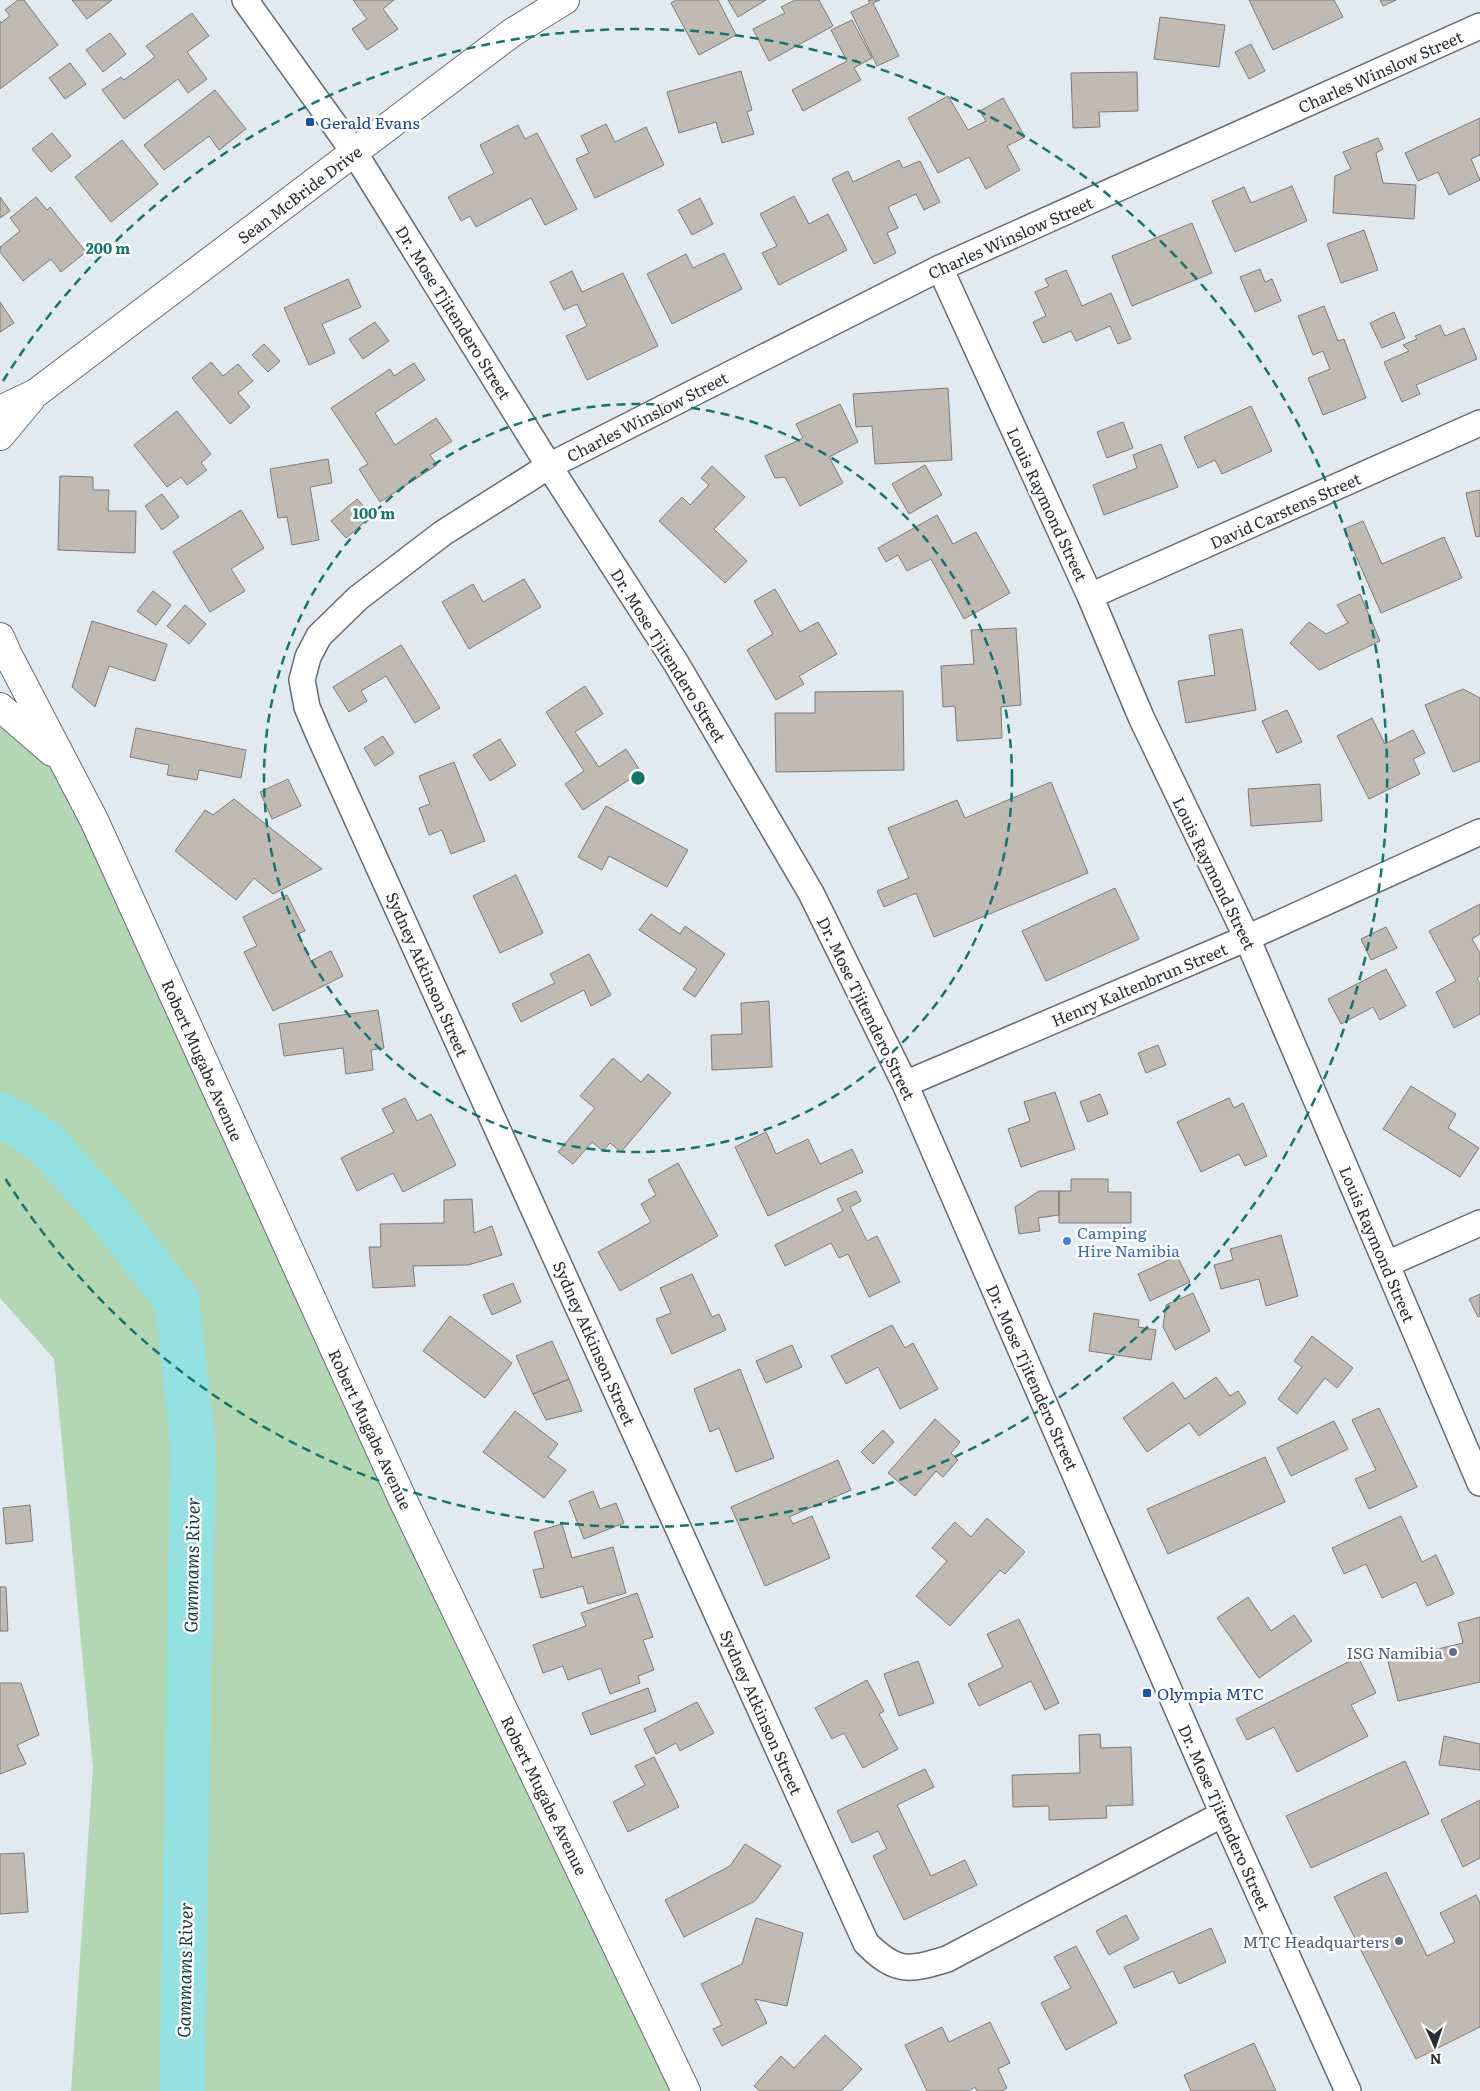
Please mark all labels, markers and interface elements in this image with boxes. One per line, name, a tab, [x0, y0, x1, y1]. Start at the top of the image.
street label: Charles Winslow Street	[1294, 24, 1467, 118]
place label: Gerald Evans	[320, 110, 420, 134]
marker: Gerald Evans	[304, 116, 316, 128]
street label: Sean McBride Drive	[232, 139, 366, 249]
street label: Charles Winslow Street	[924, 190, 1097, 284]
street label: Dr. Mose Tjitendero Street	[390, 220, 518, 404]
text: 200 m	[86, 236, 130, 259]
street label: Charles Winslow Street	[562, 365, 732, 467]
street label: Louis Raymond Street	[1002, 423, 1095, 586]
street label: David Carstens Street	[1206, 466, 1365, 554]
text: 100 m	[353, 501, 395, 524]
street label: Dr. Mose Tjitendero Street	[605, 563, 733, 747]
centre of rings	[629, 769, 647, 787]
street label: Louis Raymond Street	[1167, 792, 1263, 954]
street label: Sydney Atkinson Street	[381, 888, 475, 1061]
street label: Dr. Mose Tjitendero Street	[812, 912, 922, 1104]
street label: Henry Kaltenbrun Street	[1047, 936, 1231, 1032]
street label: Robert Mugabe Avenue	[156, 975, 250, 1145]
street label: Louis Raymond Street	[1334, 1162, 1422, 1326]
place label: Camping Hire Namibia	[1077, 1220, 1180, 1262]
marker: Camping Hire Namibia	[1061, 1235, 1073, 1247]
street label: Sydney Atkinson Street	[548, 1257, 642, 1430]
street label: Dr. Mose Tjitendero Street	[981, 1280, 1085, 1474]
street label: Robert Mugabe Avenue	[323, 1345, 419, 1513]
water label: Gammams River	[176, 1497, 206, 1633]
street label: Sydney Atkinson Street	[715, 1626, 809, 1799]
place label: ISG Namibia	[1346, 1640, 1443, 1664]
marker: ISG Namibia	[1447, 1646, 1459, 1658]
place label: Olympia MTC	[1157, 1681, 1264, 1705]
marker: Olympia MTC	[1141, 1687, 1153, 1699]
street label: Robert Mugabe Avenue	[496, 1711, 594, 1879]
street label: Dr. Mose Tjitendero Street	[1173, 1720, 1277, 1914]
water label: Gammams River	[169, 1902, 199, 2038]
place label: MTC Headquarters	[1243, 1929, 1389, 1953]
marker: MTC Headquarters	[1393, 1935, 1405, 1947]
north arrow	[1410, 2021, 1460, 2071]
text: N	[1429, 2050, 1442, 2070]

